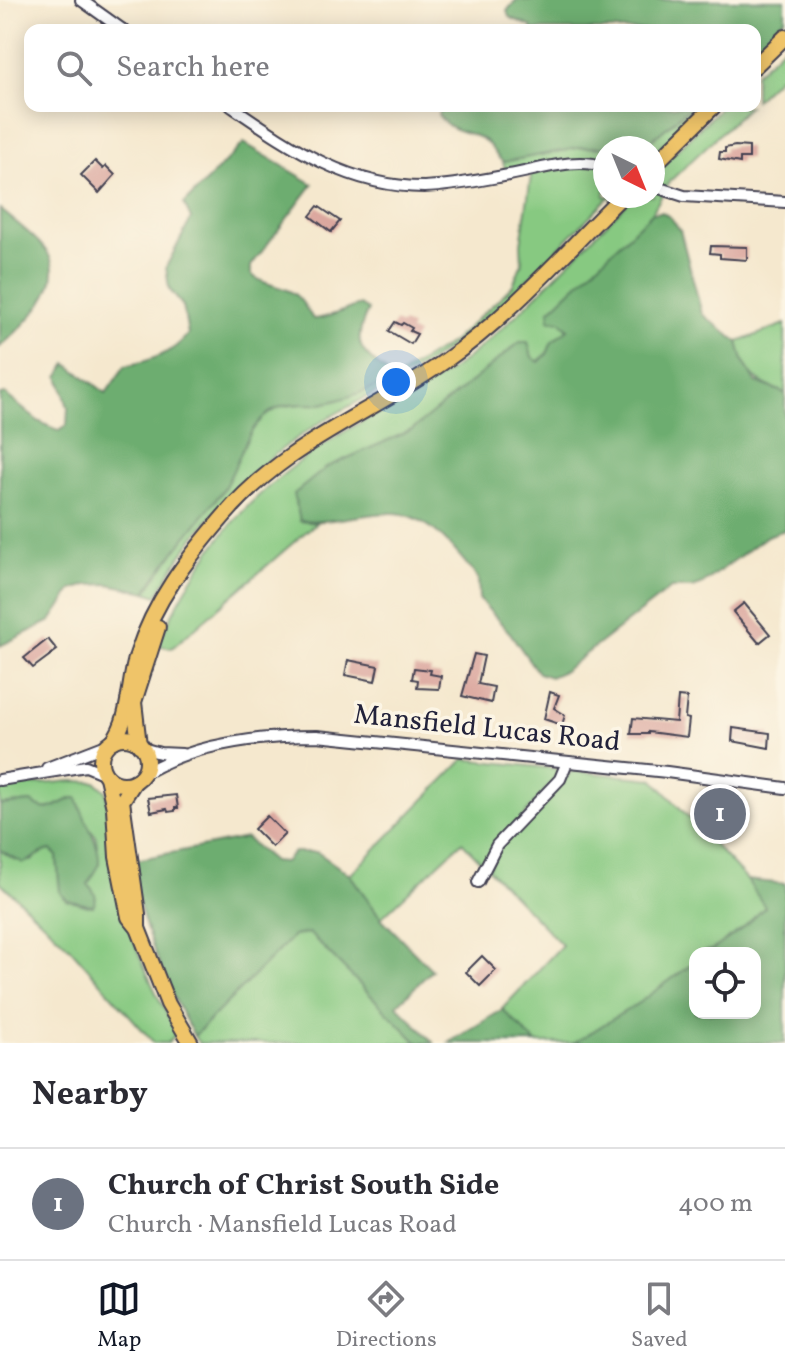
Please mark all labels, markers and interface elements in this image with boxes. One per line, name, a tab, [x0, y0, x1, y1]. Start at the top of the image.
search box	[24, 24, 761, 112]
icon: search	[52, 46, 96, 90]
text: Search here	[116, 47, 270, 89]
north arrow	[593, 136, 665, 208]
your location	[376, 362, 416, 402]
street label: Mansfield Lucas Road	[352, 696, 622, 762]
pin: 1	[694, 784, 746, 844]
map controls	[689, 947, 761, 1019]
button: locate	[689, 947, 761, 1019]
text: Nearby	[32, 1072, 148, 1119]
text: Church of Christ South Side	[108, 1165, 499, 1207]
text: 1	[53, 1186, 63, 1222]
text: 400 m	[678, 1186, 753, 1222]
text: Church · Mansfield Lucas Road	[108, 1207, 457, 1243]
tab: Map	[97, 1277, 141, 1356]
tab: Directions	[336, 1277, 437, 1356]
tab: Saved	[631, 1277, 688, 1356]

